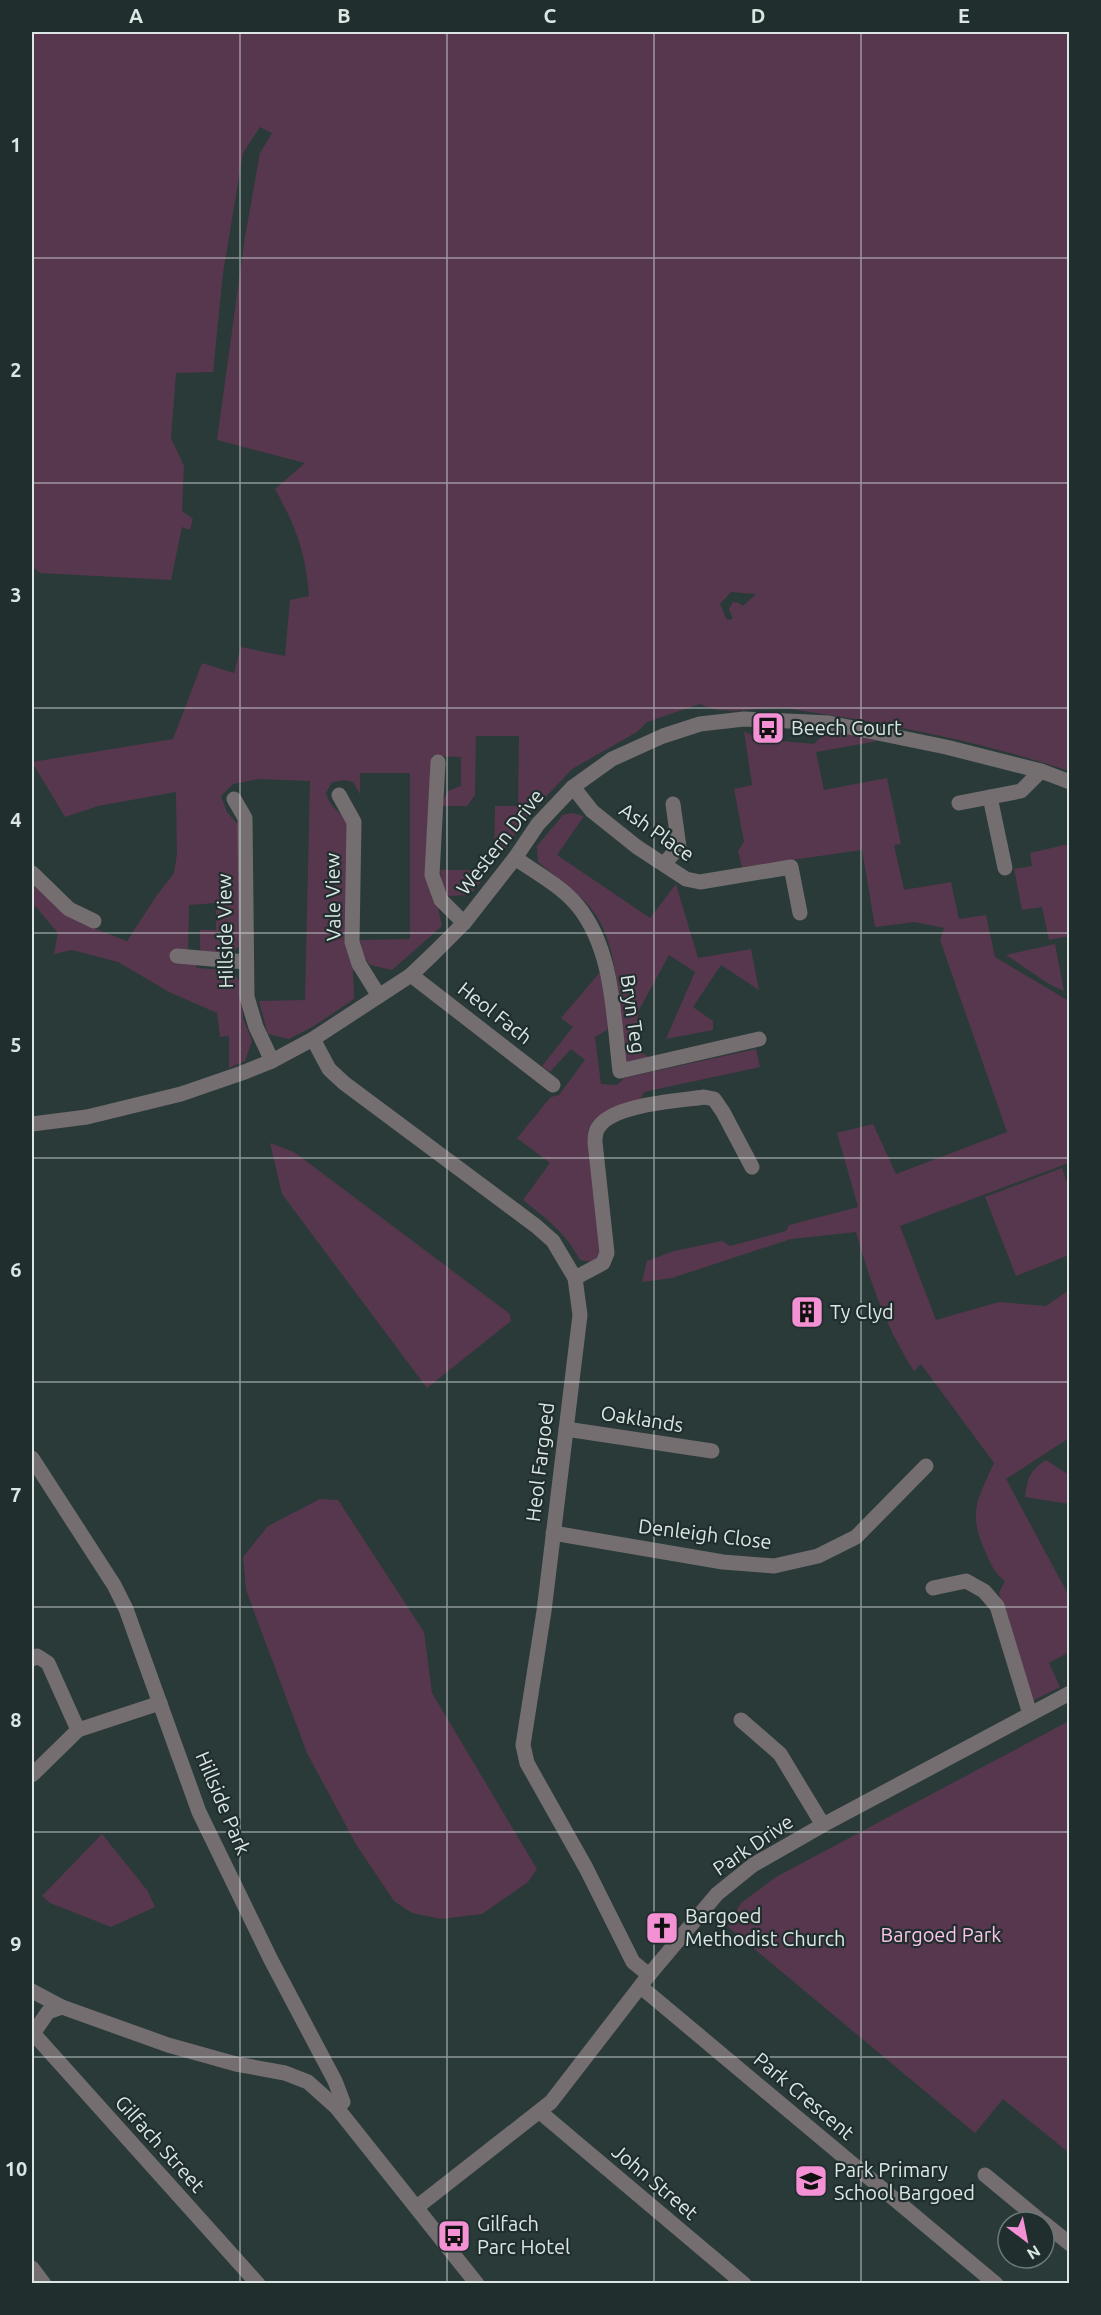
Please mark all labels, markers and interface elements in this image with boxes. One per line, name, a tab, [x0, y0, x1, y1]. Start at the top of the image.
text: A	[129, 4, 143, 27]
text: B	[337, 4, 351, 27]
text: C	[544, 4, 557, 27]
text: D	[751, 4, 765, 27]
text: E	[958, 4, 970, 27]
text: 1	[10, 133, 22, 156]
text: 2	[10, 358, 22, 381]
text: 3	[10, 583, 22, 606]
bus stop icon: Beech Court	[750, 710, 786, 746]
place label: Beech Court	[791, 716, 902, 739]
street label: Western Drive	[451, 784, 548, 899]
street label: Ash Place	[616, 798, 699, 866]
text: 4	[10, 808, 22, 831]
street label: Vale View	[320, 852, 345, 941]
street label: Hillside View	[212, 873, 237, 989]
street label: Bryn Teg	[617, 973, 650, 1055]
street label: Heol Fach	[454, 977, 537, 1049]
text: 5	[10, 1033, 22, 1056]
text: 6	[10, 1258, 22, 1281]
building icon: Ty Clyd	[789, 1294, 825, 1330]
place label: Ty Clyd	[830, 1300, 894, 1323]
street label: Heol Fargoed	[521, 1401, 558, 1523]
street label: Oaklands	[599, 1401, 685, 1436]
text: 7	[10, 1483, 22, 1506]
street label: Denleigh Close	[637, 1514, 773, 1553]
text: 8	[10, 1708, 22, 1731]
street label: Hillside Park	[191, 1748, 256, 1858]
street label: Park Drive	[708, 1809, 797, 1880]
place label: Bargoed Methodist Church	[685, 1904, 845, 1950]
church icon: Bargoed Methodist Church	[644, 1910, 680, 1946]
park label: Bargoed Park	[881, 1923, 1001, 1946]
text: 9	[10, 1932, 22, 1955]
street label: Park Crescent	[750, 2047, 859, 2144]
street label: Gilfach Street	[111, 2090, 210, 2197]
street label: John Street	[608, 2139, 703, 2224]
text: 10	[5, 2157, 27, 2180]
place label: Park Primary School Bargoed	[834, 2158, 975, 2204]
school or university icon: Park Primary School Bargoed	[793, 2163, 829, 2199]
north arrow	[996, 2210, 1056, 2270]
place label: Gilfach Parc Hotel	[477, 2212, 570, 2258]
bus stop icon: Gilfach Parc Hotel	[436, 2218, 472, 2254]
text: N	[1024, 2242, 1044, 2264]

